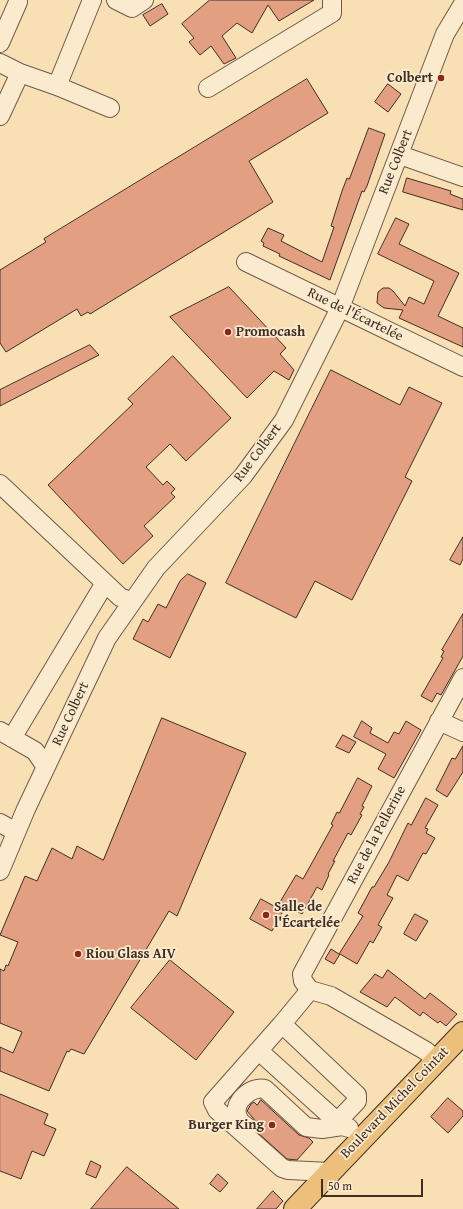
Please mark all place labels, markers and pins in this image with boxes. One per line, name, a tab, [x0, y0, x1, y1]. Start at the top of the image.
place label: Colbert	[387, 70, 433, 86]
marker: Colbert	[436, 73, 446, 83]
place label: Promocash	[236, 324, 305, 340]
marker: Promocash	[223, 327, 233, 337]
place label: Salle de l'Écartelée	[274, 899, 340, 932]
marker: Salle de l'Écartelée	[261, 910, 271, 920]
place label: Riou Glass AIV	[86, 946, 176, 962]
marker: Riou Glass AIV	[73, 949, 83, 959]
place label: Burger King	[188, 1117, 264, 1133]
marker: Burger King	[267, 1120, 277, 1130]

